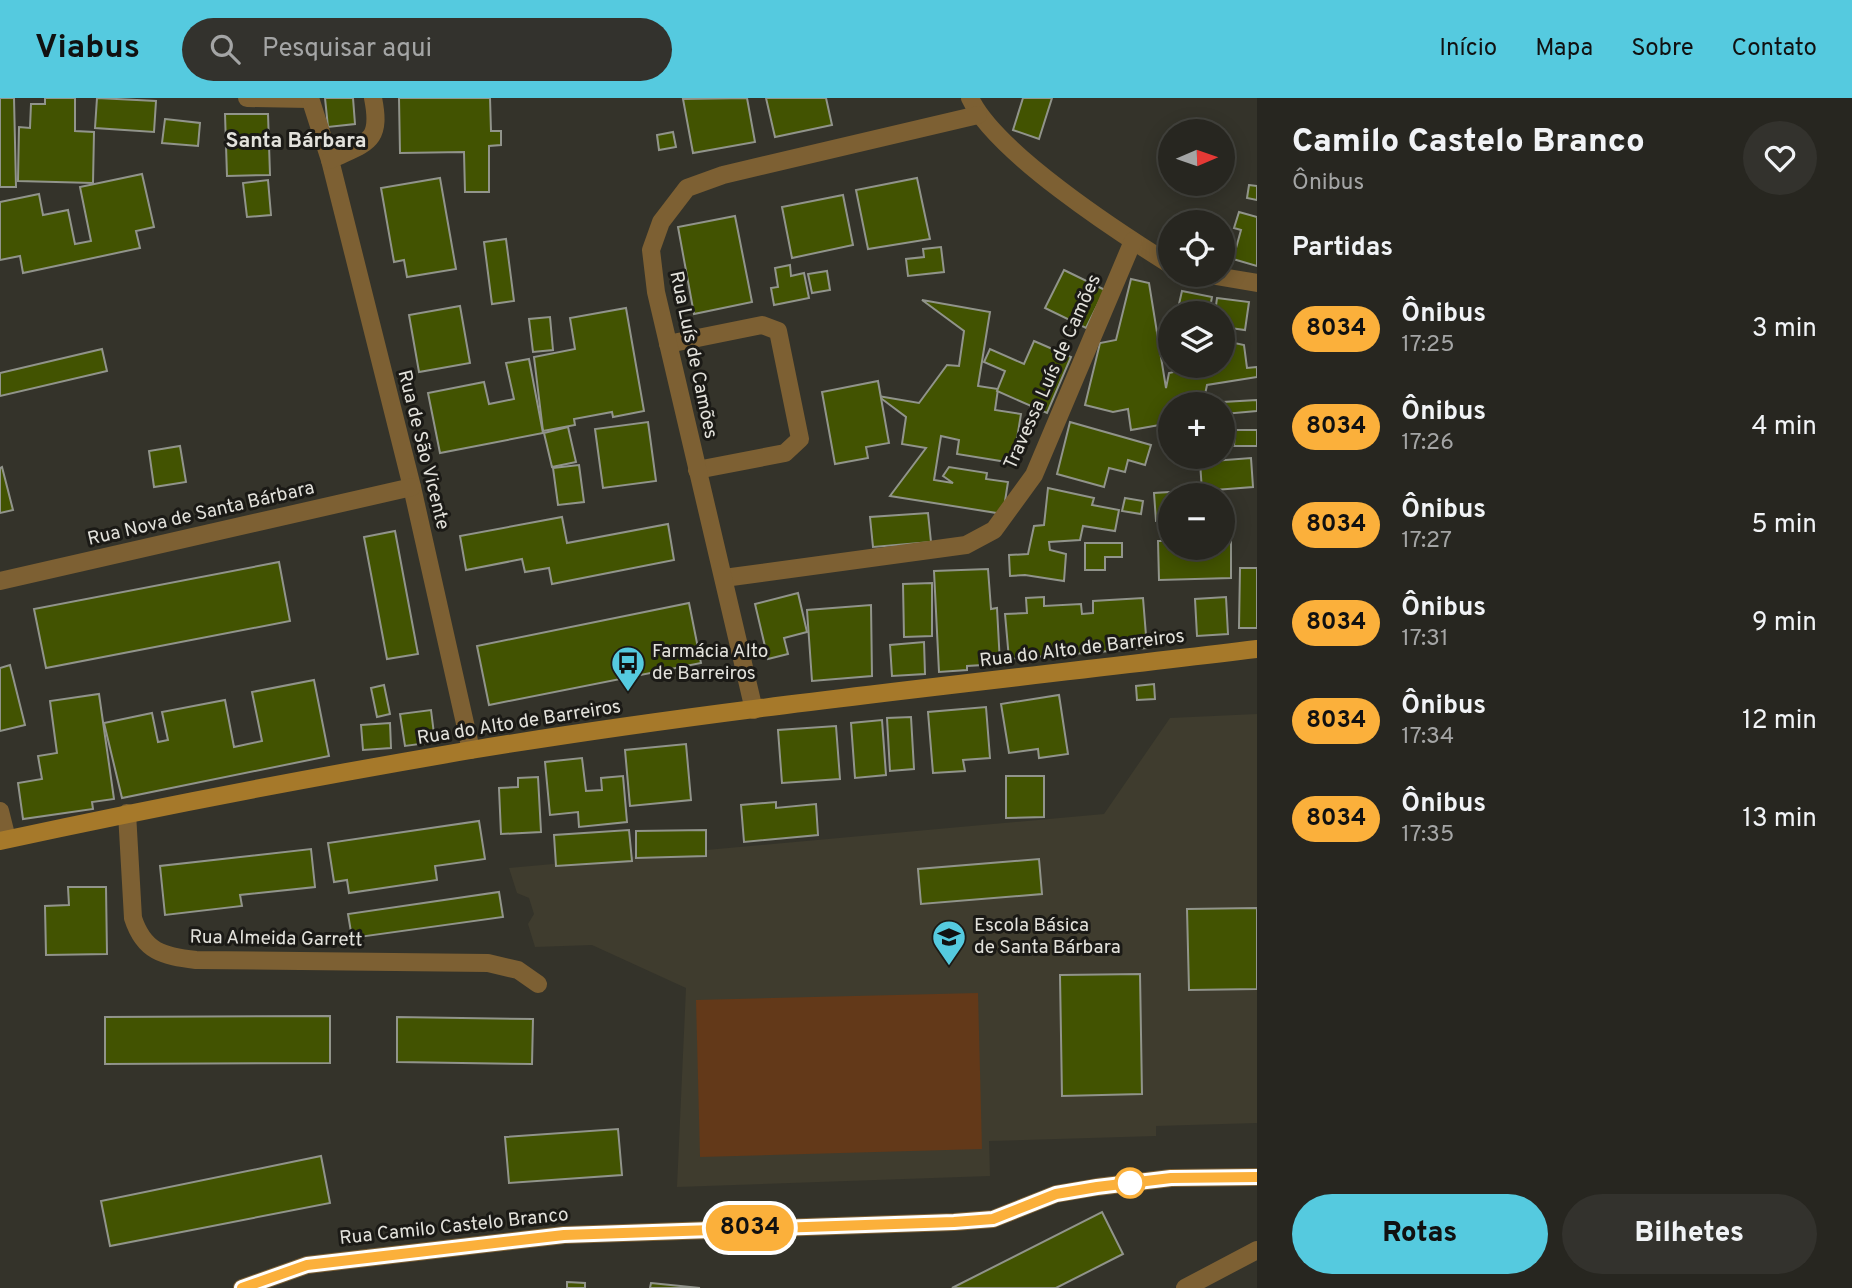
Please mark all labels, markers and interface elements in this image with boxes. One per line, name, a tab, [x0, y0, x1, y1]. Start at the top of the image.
search box	[182, 18, 672, 81]
text: Viabus	[35, 28, 140, 70]
icon: search	[206, 30, 244, 68]
text: Pesquisar aqui	[262, 33, 432, 66]
text: Início	[1439, 34, 1497, 64]
text: Mapa	[1535, 34, 1593, 64]
text: Sobre	[1631, 34, 1694, 64]
text: Contato	[1732, 34, 1817, 64]
north arrow	[1158, 119, 1236, 196]
map controls	[1158, 119, 1235, 560]
button: heart	[1743, 121, 1817, 195]
text: Camilo Castelo Branco	[1292, 122, 1645, 164]
district label: Santa Bárbara	[226, 128, 366, 155]
text: Ônibus	[1292, 169, 1364, 198]
button: locate	[1158, 210, 1235, 287]
text: Partidas	[1292, 232, 1393, 265]
street label: Rua Luís de Camões	[664, 269, 722, 441]
street label: Travessa Luís de Camões	[999, 271, 1107, 473]
text: Ônibus	[1401, 298, 1486, 331]
button: layers	[1158, 301, 1235, 378]
text: 3 min	[1752, 313, 1817, 346]
text: 8034	[1306, 314, 1366, 344]
text: 17:25	[1401, 331, 1454, 360]
street label: Rua de São Vicente	[392, 368, 454, 532]
button: +	[1158, 392, 1235, 469]
text: Ônibus	[1401, 396, 1486, 429]
text: 4 min	[1751, 411, 1817, 444]
text: 8034	[1306, 412, 1366, 442]
text: 17:26	[1401, 429, 1454, 458]
street label: Rua Nova de Santa Bárbara	[85, 476, 317, 552]
button: −	[1158, 483, 1235, 560]
text: Ônibus	[1401, 494, 1486, 527]
text: 5 min	[1751, 509, 1817, 542]
text: 8034	[1306, 510, 1366, 540]
text: 17:27	[1401, 527, 1452, 556]
text: Ônibus	[1401, 592, 1486, 625]
text: 9 min	[1752, 607, 1817, 640]
text: 8034	[1306, 608, 1366, 638]
street label: Rua do Alto de Barreiros	[978, 625, 1186, 673]
text: 17:31	[1401, 625, 1448, 654]
place label: Farmácia Alto de Barreiros	[652, 640, 768, 686]
bus stop icon: Farmácia Alto de Barreiros	[609, 644, 647, 693]
text: Ônibus	[1401, 690, 1486, 723]
street label: Rua do Alto de Barreiros	[415, 695, 623, 751]
text: 12 min	[1742, 705, 1817, 738]
text: 8034	[1306, 706, 1366, 736]
text: 17:34	[1401, 723, 1454, 752]
text: Ônibus	[1401, 788, 1486, 821]
text: 13 min	[1742, 803, 1817, 836]
text: 8034	[1306, 804, 1366, 834]
text: 17:35	[1401, 821, 1454, 850]
place label: Escola Básica de Santa Bárbara	[974, 914, 1121, 960]
school or university icon: Escola Básica de Santa Bárbara	[930, 918, 968, 967]
street label: Rua Almeida Garrett	[189, 925, 363, 953]
unlabelled marker	[1115, 1168, 1145, 1198]
button: Rotas	[1292, 1194, 1548, 1274]
button: Bilhetes	[1562, 1194, 1817, 1274]
street label: Rua Camilo Castelo Branco	[338, 1203, 570, 1251]
line badge: 8034	[701, 1205, 799, 1251]
text: 8034	[720, 1213, 780, 1243]

